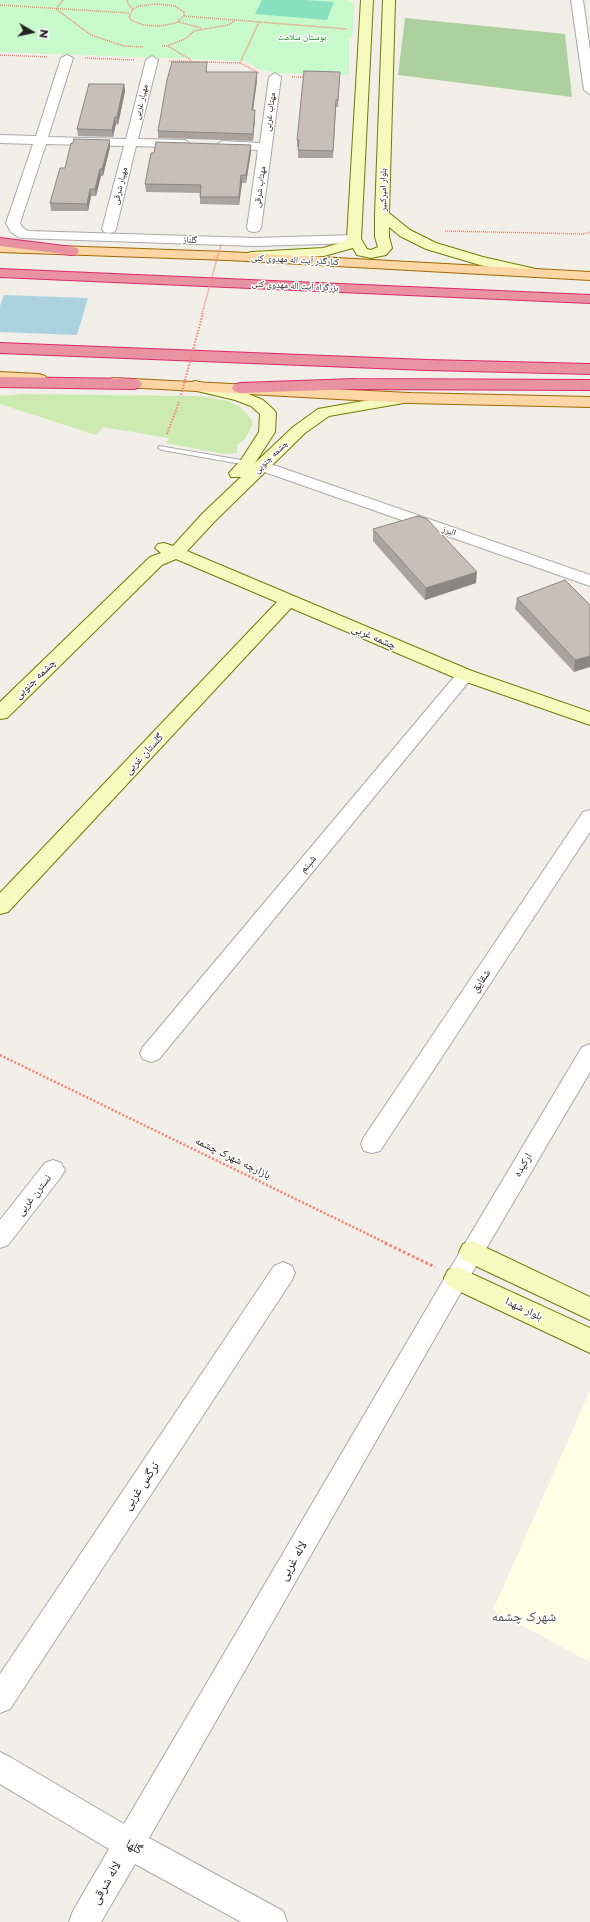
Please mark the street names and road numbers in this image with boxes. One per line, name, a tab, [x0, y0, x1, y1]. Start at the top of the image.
street label: مهیار غربی	[131, 83, 151, 121]
street label: مهتاب غربی	[262, 92, 278, 132]
street label: مهیار شرقی	[110, 166, 130, 206]
street label: مهتاب شرقی	[252, 166, 268, 208]
street label: بلوار امیرکبیر	[378, 168, 388, 212]
street label: گلناز	[183, 234, 197, 246]
street label: کنارگذر آیت اله مهدوی کنی	[251, 252, 339, 268]
street label: بزرگراه آیت اله مهدوی کنی	[251, 278, 339, 294]
street label: چشمه جنوبی	[252, 438, 290, 476]
street label: البرز	[441, 524, 457, 538]
street label: چشمه غربی	[350, 622, 398, 652]
street label: چشمه جنوبی	[11, 656, 59, 702]
street label: گلستان غربی	[122, 731, 166, 777]
street label: شبنم	[297, 852, 319, 876]
street label: شقایق	[469, 967, 493, 995]
street label: بازارچه شهرک چشمه	[193, 1134, 273, 1182]
street label: ارکیده	[511, 1151, 535, 1179]
street label: نسترن غربی	[14, 1172, 54, 1218]
street label: بلوار شهدا	[503, 1295, 545, 1323]
street label: نرگس غربی	[119, 1459, 163, 1513]
street label: لاله غربی	[275, 1538, 311, 1584]
street label: گلها	[123, 1836, 145, 1858]
street label: لاله شرقی	[88, 1859, 124, 1907]

